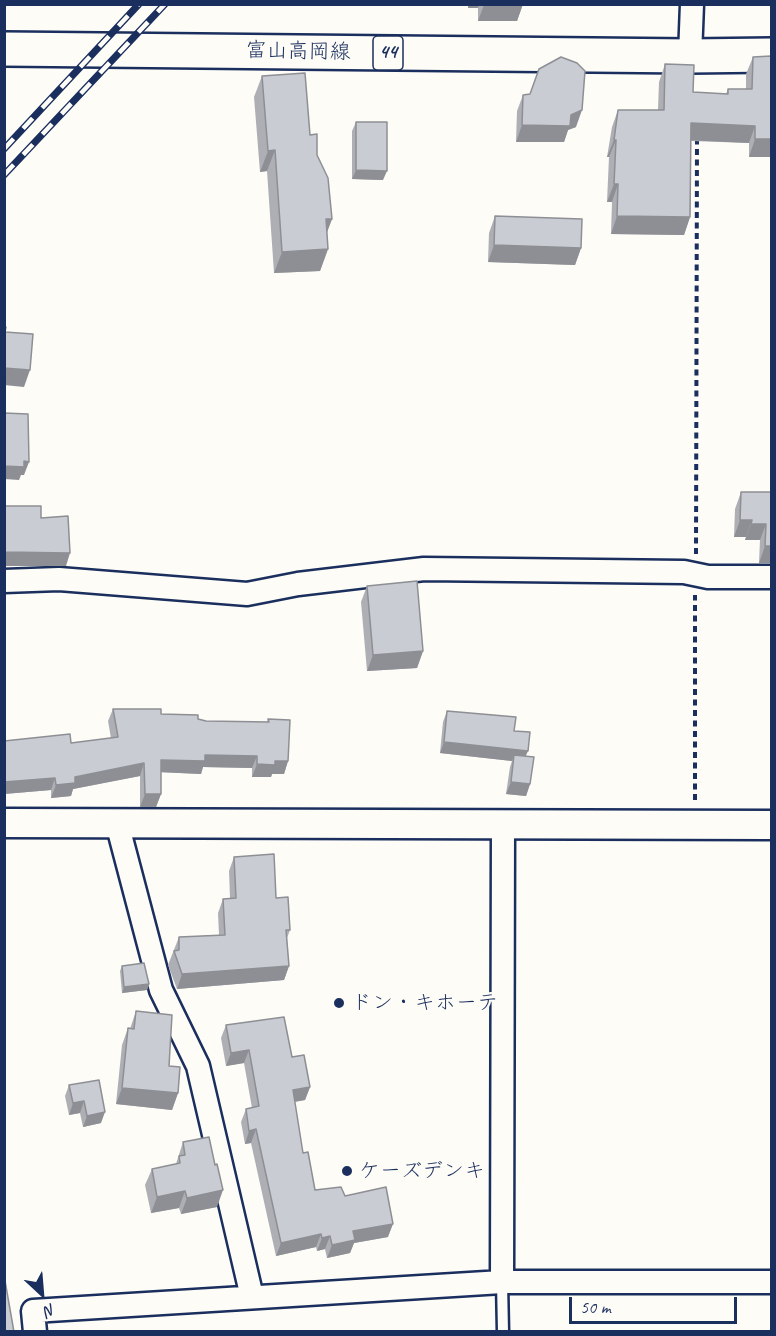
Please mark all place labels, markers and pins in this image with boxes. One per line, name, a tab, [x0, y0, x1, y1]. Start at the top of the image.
place label: ドン・キホーテ	[351, 990, 498, 1016]
marker: ドン・キホーテ	[332, 996, 346, 1010]
place label: ケーズデンキ	[359, 1158, 485, 1184]
marker: ケーズデンキ	[340, 1164, 354, 1178]

